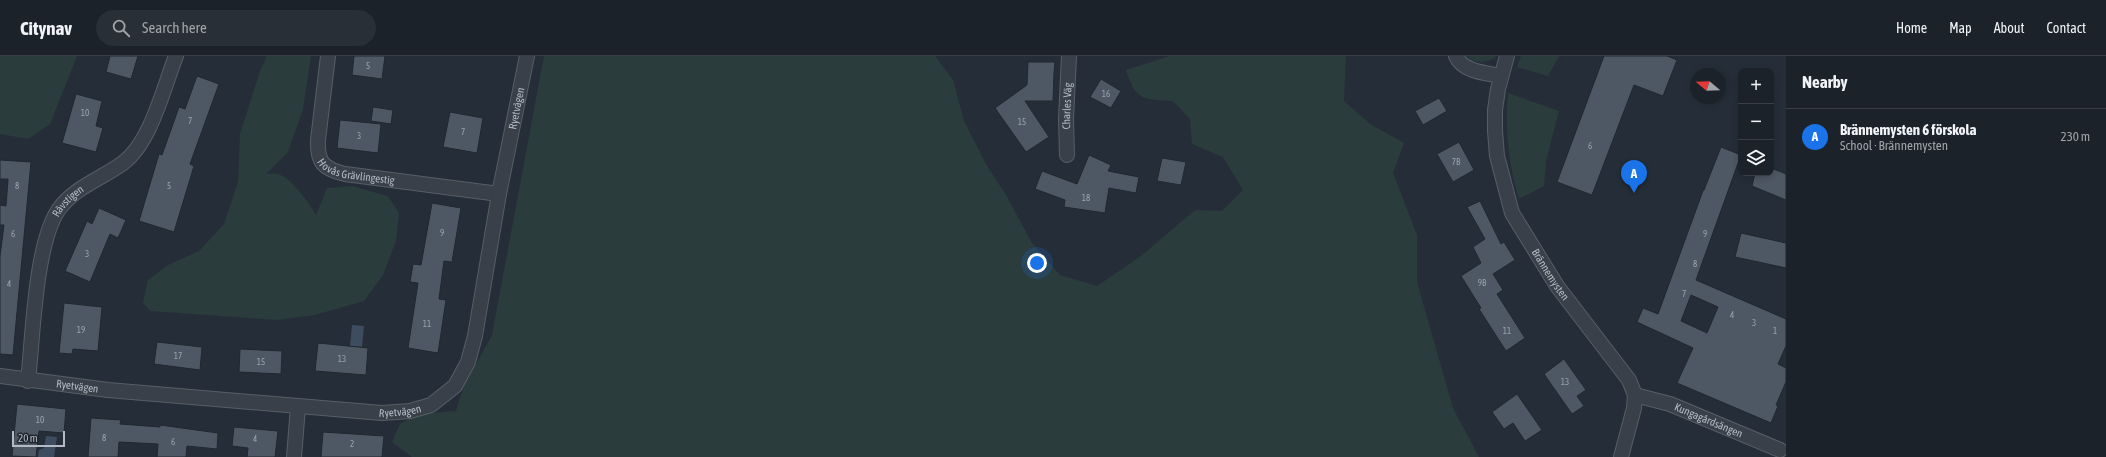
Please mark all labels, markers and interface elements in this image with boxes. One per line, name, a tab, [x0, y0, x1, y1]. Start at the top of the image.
search box	[96, 10, 376, 46]
text: Citynav	[20, 17, 72, 39]
icon: search	[110, 17, 132, 39]
text: Search here	[142, 19, 207, 36]
text: Home	[1896, 20, 1927, 36]
text: Map	[1949, 20, 1972, 36]
text: About	[1994, 20, 2025, 36]
text: Contact	[2047, 20, 2086, 36]
house number: 5	[366, 61, 370, 71]
north arrow	[1690, 68, 1726, 104]
map controls	[1738, 68, 1774, 176]
button: +	[1738, 68, 1774, 104]
text: Nearby	[1802, 72, 1848, 92]
street label: Charles Väg	[1060, 82, 1074, 130]
street label: Ryetvägen	[506, 86, 526, 130]
house number: 16	[1102, 89, 1110, 99]
button: −	[1738, 104, 1774, 140]
house number: 10	[81, 108, 89, 118]
house number: 7	[188, 116, 192, 126]
house number: 15	[1018, 117, 1026, 127]
text: Brännemysten 6 förskola	[1840, 121, 1976, 138]
house number: 7	[461, 127, 465, 137]
text: A	[1812, 129, 1818, 144]
text: 230 m	[2061, 129, 2090, 144]
house number: 3	[357, 131, 361, 141]
text: School · Brännemysten	[1840, 138, 1948, 153]
button: layers	[1738, 140, 1774, 176]
house number: 6	[1588, 141, 1592, 151]
street label: Hovås Grävlingestig	[315, 156, 396, 186]
house number: 7B	[1452, 157, 1461, 167]
pin: A	[1621, 160, 1647, 193]
house number: 8	[15, 181, 19, 191]
house number: 5	[167, 181, 171, 191]
street label: Rävstigen	[50, 183, 86, 219]
house number: 18	[1082, 193, 1090, 203]
house number: 9	[440, 228, 444, 238]
house number: 6	[11, 229, 15, 239]
house number: 9	[1703, 229, 1707, 239]
street label: Brännemysten	[1530, 247, 1572, 303]
house number: 3	[85, 249, 89, 259]
your location	[1027, 253, 1047, 273]
house number: 8	[1693, 259, 1697, 269]
house number: 9B	[1478, 278, 1487, 288]
house number: 4	[7, 279, 11, 289]
house number: 7	[1682, 289, 1686, 299]
house number: 4	[1730, 310, 1734, 320]
house number: 3	[1752, 318, 1756, 328]
house number: 11	[423, 319, 431, 329]
house number: 19	[77, 325, 85, 335]
house number: 11	[1503, 326, 1511, 336]
house number: 1	[1773, 326, 1777, 336]
house number: 17	[174, 351, 182, 361]
house number: 13	[338, 354, 346, 364]
house number: 15	[257, 357, 265, 367]
street label: Ryetvägen	[55, 377, 99, 395]
house number: 13	[1561, 377, 1569, 387]
street label: Kungagårdsängen	[1673, 401, 1745, 440]
street label: Ryetvägen	[378, 402, 423, 419]
house number: 10	[36, 415, 44, 425]
scale bar	[12, 429, 65, 448]
text: 20 m	[18, 432, 38, 444]
house number: 8	[102, 433, 106, 443]
house number: 4	[253, 434, 257, 444]
house number: 6	[171, 437, 175, 447]
house number: 2	[350, 439, 354, 449]

